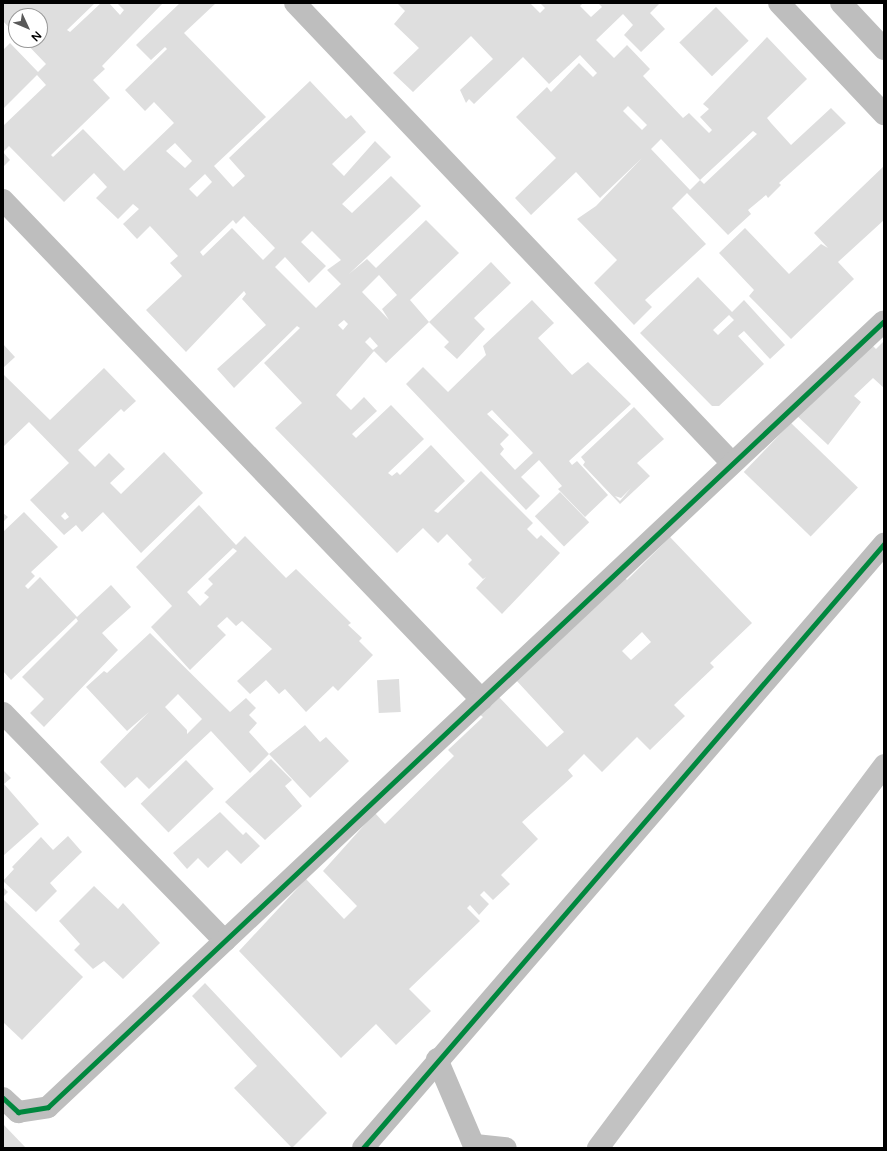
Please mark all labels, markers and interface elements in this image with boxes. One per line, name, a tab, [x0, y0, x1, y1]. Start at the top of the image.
north arrow	[8, 8, 48, 48]
text: N	[29, 28, 44, 44]

